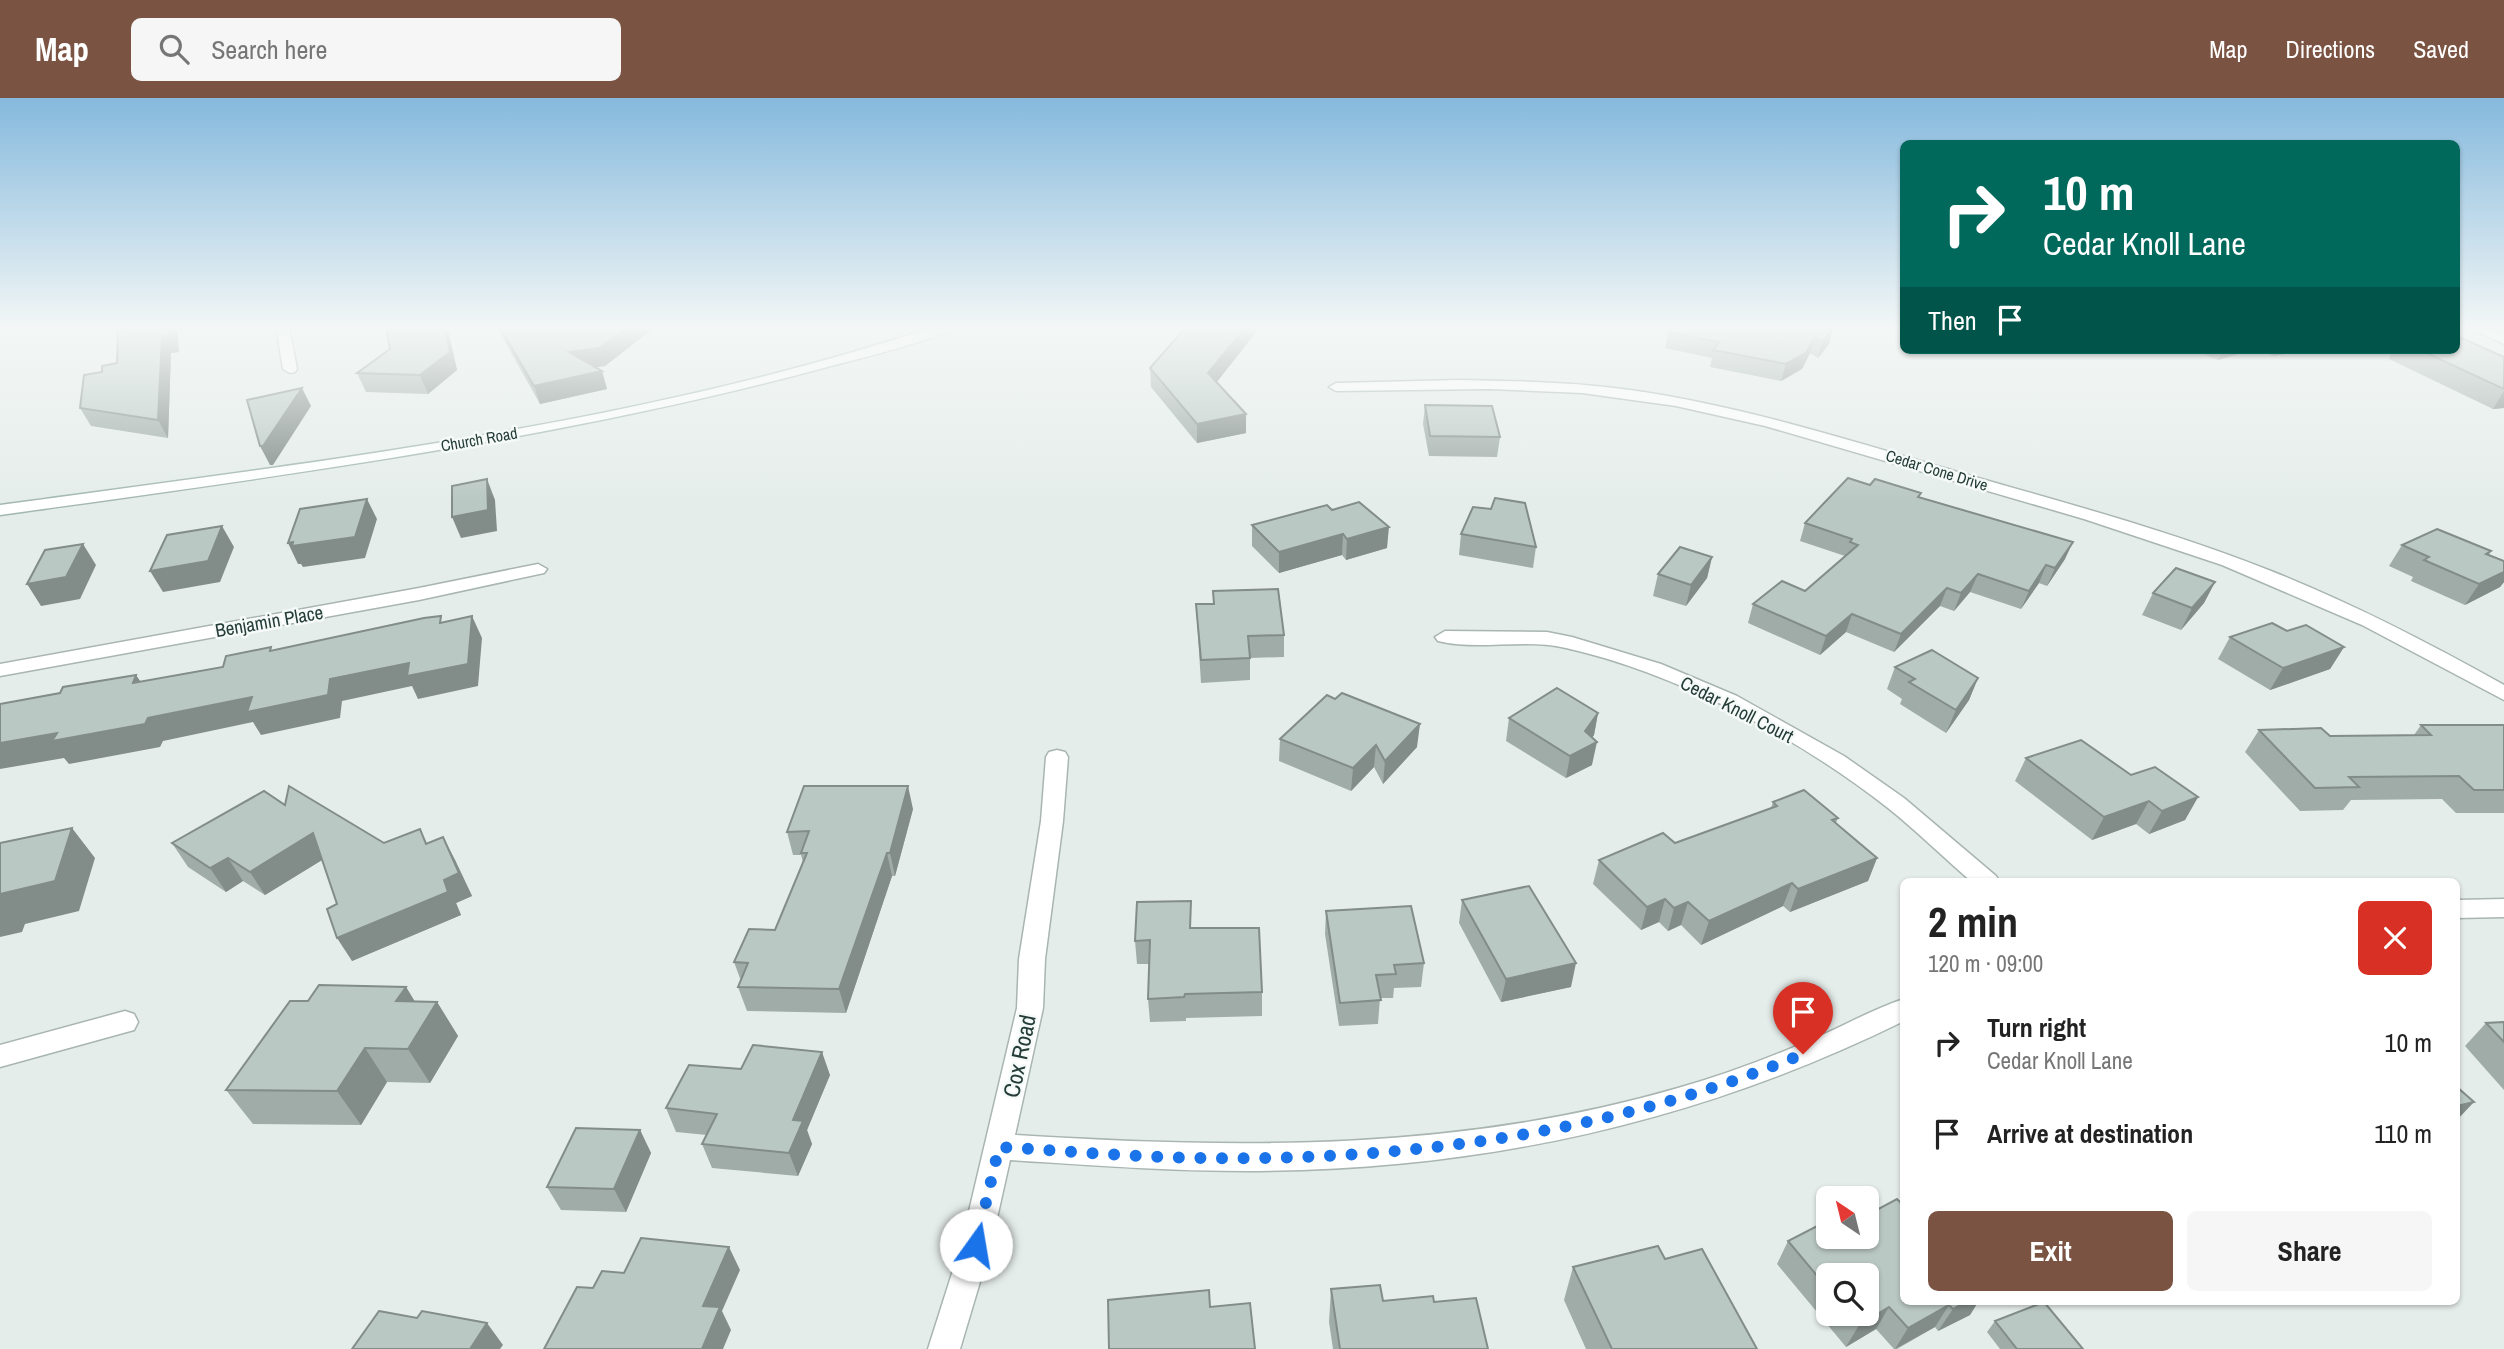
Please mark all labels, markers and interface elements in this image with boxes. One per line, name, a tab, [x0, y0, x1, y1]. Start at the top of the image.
search box	[131, 18, 621, 81]
text: Map	[35, 27, 89, 71]
icon: search	[155, 30, 193, 68]
text: Search here	[211, 32, 327, 67]
text: Map	[2209, 33, 2247, 65]
text: Directions	[2285, 33, 2375, 65]
text: Saved	[2413, 33, 2469, 65]
text: 10 m	[2043, 159, 2135, 225]
icon: right	[1928, 168, 2019, 259]
text: Cedar Knoll Lane	[2043, 222, 2246, 265]
icon: arrive	[1991, 301, 2029, 339]
text: Then	[1928, 303, 1977, 338]
street label: Church Road	[439, 421, 519, 457]
street label: Cedar Cone Drive	[1883, 444, 1991, 496]
street label: Benjamin Place	[213, 599, 325, 643]
street label: Cedar Knoll Court	[1676, 669, 1799, 749]
text: 2 min	[1928, 894, 2018, 950]
button: close	[2358, 901, 2432, 975]
text: 120 m · 09:00	[1928, 948, 2043, 979]
pin	[1773, 982, 1833, 1054]
icon: arrive	[1784, 993, 1822, 1031]
text: Turn right	[1987, 1010, 2086, 1045]
street label: Cox Road	[995, 1012, 1043, 1100]
icon: right	[1928, 1024, 1966, 1062]
text: 10 m	[2385, 1025, 2432, 1060]
text: Cedar Knoll Lane	[1987, 1045, 2133, 1076]
icon: arrive	[1928, 1115, 1966, 1153]
text: Arrive at destination	[1987, 1116, 2193, 1151]
text: 110 m	[2374, 1116, 2432, 1151]
north arrow	[1816, 1186, 1880, 1250]
map controls	[1816, 1186, 1879, 1326]
position arrow	[939, 1208, 1013, 1282]
button: Exit	[1928, 1211, 2173, 1291]
button: Share	[2187, 1211, 2432, 1291]
button: search	[1816, 1263, 1879, 1326]

